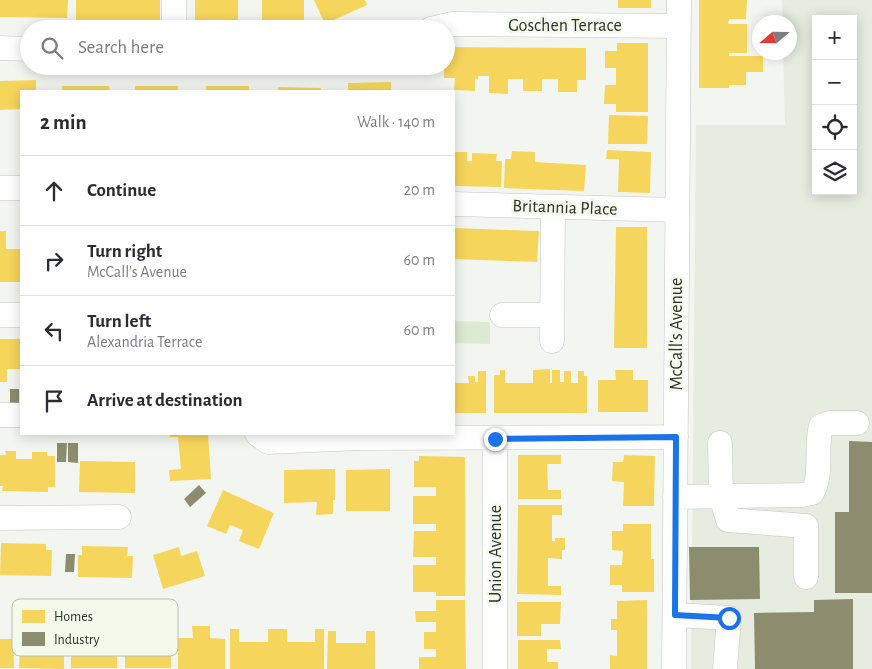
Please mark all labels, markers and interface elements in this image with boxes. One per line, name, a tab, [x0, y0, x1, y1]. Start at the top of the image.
north arrow	[752, 15, 797, 60]
map controls	[812, 15, 857, 195]
button: +	[812, 15, 857, 60]
street label: Goschen Terrace	[508, 17, 622, 35]
search box	[20, 20, 455, 75]
icon: search	[38, 34, 66, 62]
text: Search here	[78, 38, 164, 57]
button: −	[812, 60, 857, 105]
button: locate	[812, 105, 857, 150]
text: 2 min	[40, 112, 87, 133]
text: Walk · 140 m	[357, 114, 435, 130]
button: layers	[812, 150, 857, 195]
icon: ahead	[40, 177, 68, 205]
text: Continue	[87, 181, 156, 200]
text: 20 m	[404, 182, 435, 198]
street label: Britannia Place	[512, 197, 618, 219]
text: Turn right	[87, 242, 162, 261]
icon: right	[40, 247, 68, 275]
text: 60 m	[404, 252, 435, 268]
text: McCall's Avenue	[87, 264, 187, 280]
street label: McCall's Avenue	[668, 278, 686, 390]
text: Turn left	[87, 312, 151, 331]
icon: left	[40, 317, 68, 345]
text: 60 m	[404, 322, 435, 338]
text: Alexandria Terrace	[87, 334, 202, 350]
icon: arrive	[40, 387, 68, 415]
text: Arrive at destination	[87, 391, 243, 410]
route end	[484, 428, 507, 451]
street label: Union Avenue	[487, 505, 505, 603]
legend	[12, 599, 178, 656]
route start	[718, 607, 741, 630]
text: Homes	[54, 610, 93, 624]
text: Industry	[54, 633, 100, 647]

